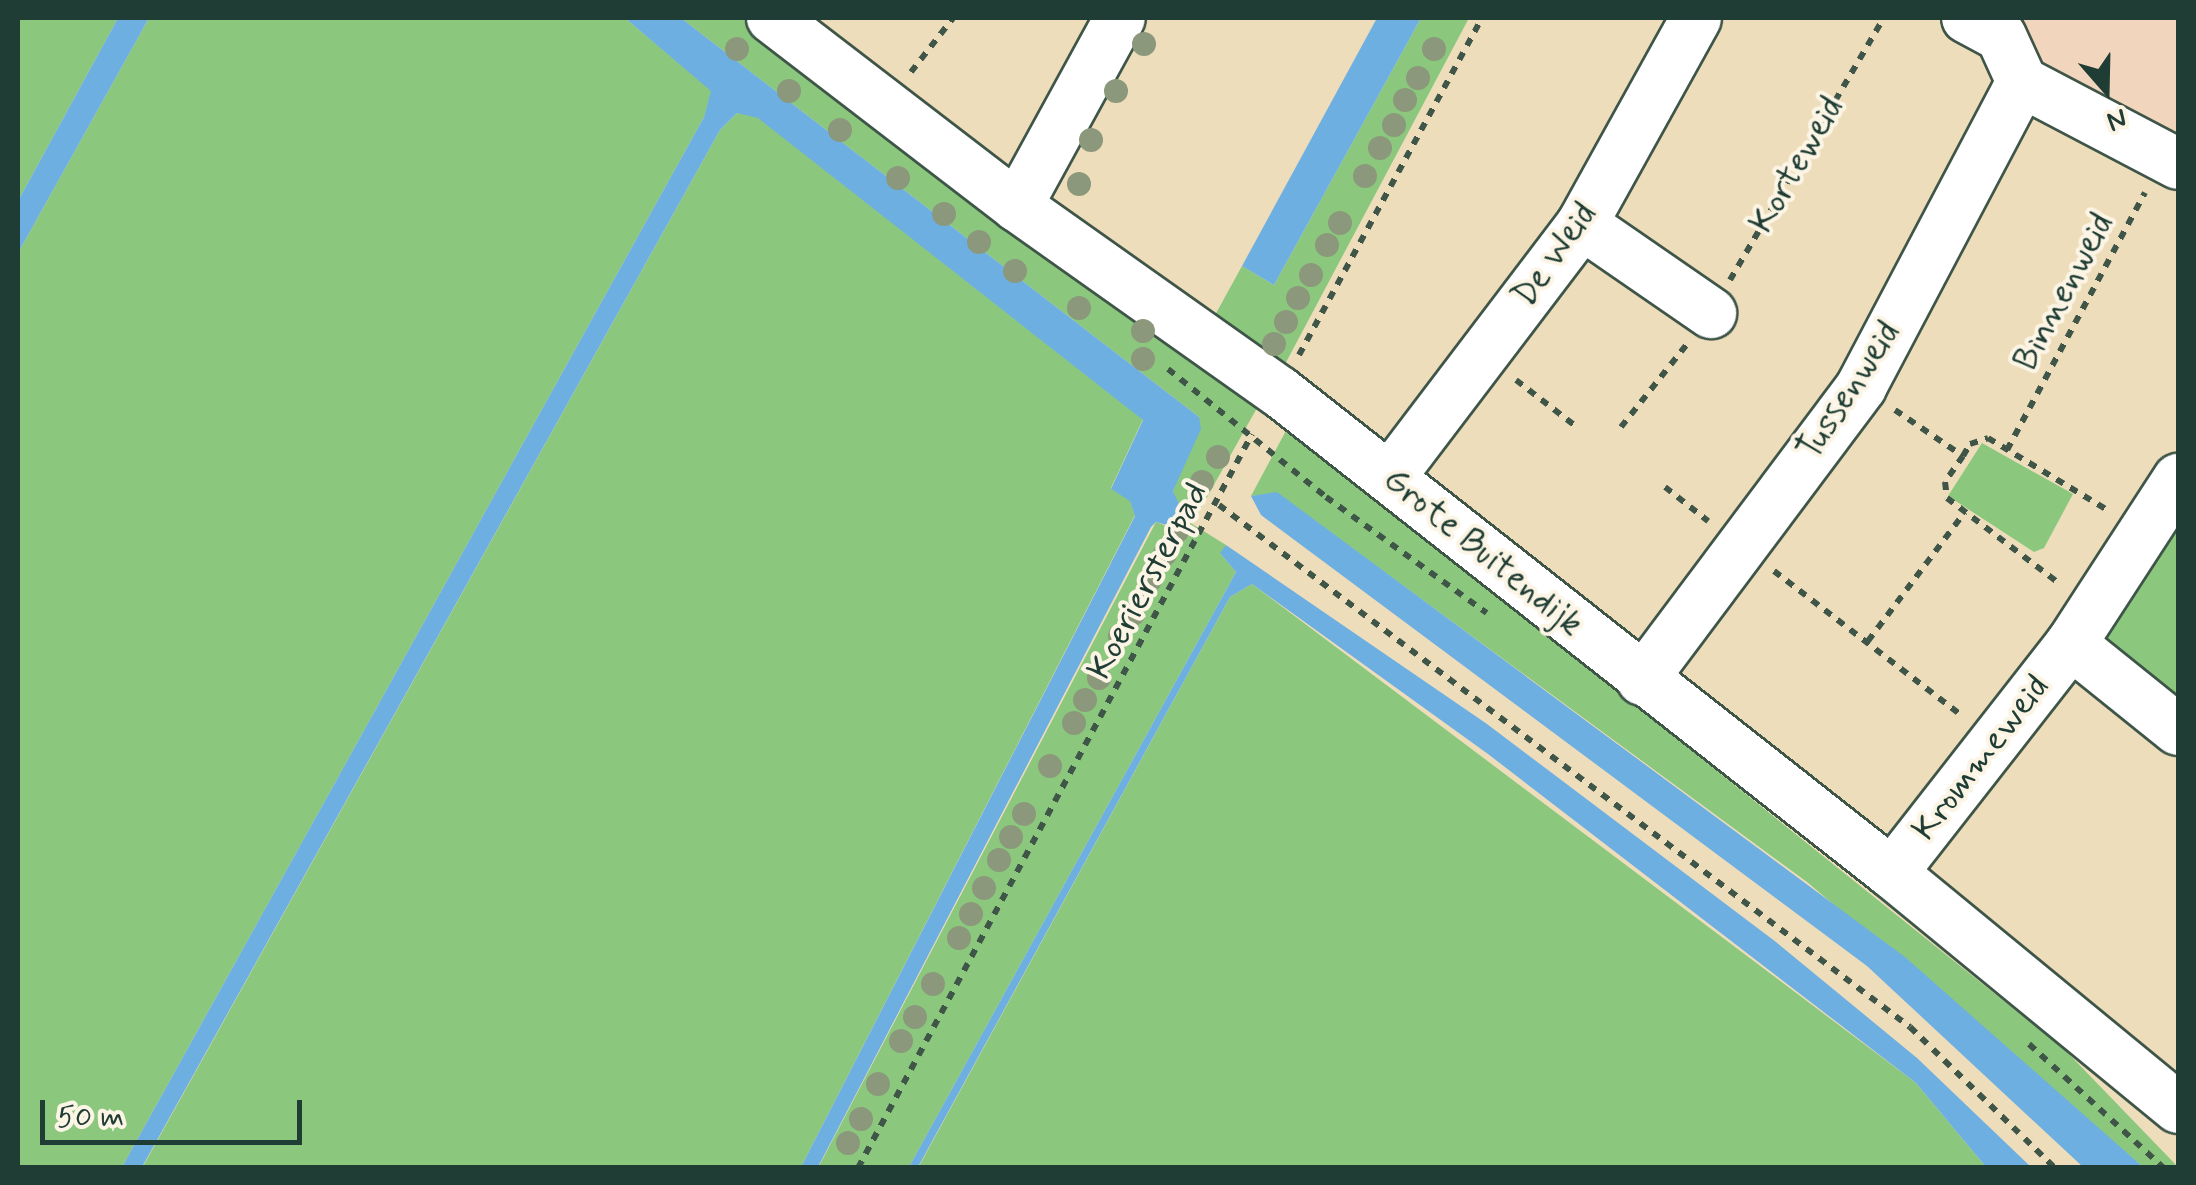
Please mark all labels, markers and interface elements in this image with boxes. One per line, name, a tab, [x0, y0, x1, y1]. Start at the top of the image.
north arrow	[2056, 40, 2156, 140]
street label: Korteweid	[1741, 89, 1853, 241]
text: N	[2101, 98, 2132, 139]
street label: De Weid	[1503, 193, 1607, 317]
street label: Binnenweid	[2005, 206, 2123, 378]
street label: Tussenweid	[1789, 314, 1909, 468]
street label: Grote Buitendijk	[1370, 455, 1596, 649]
street label: Koeriersterpad	[1079, 475, 1217, 687]
street label: Krommeweid	[1903, 667, 2059, 849]
scale bar	[45, 1080, 308, 1142]
text: 50 m	[57, 1098, 124, 1137]

